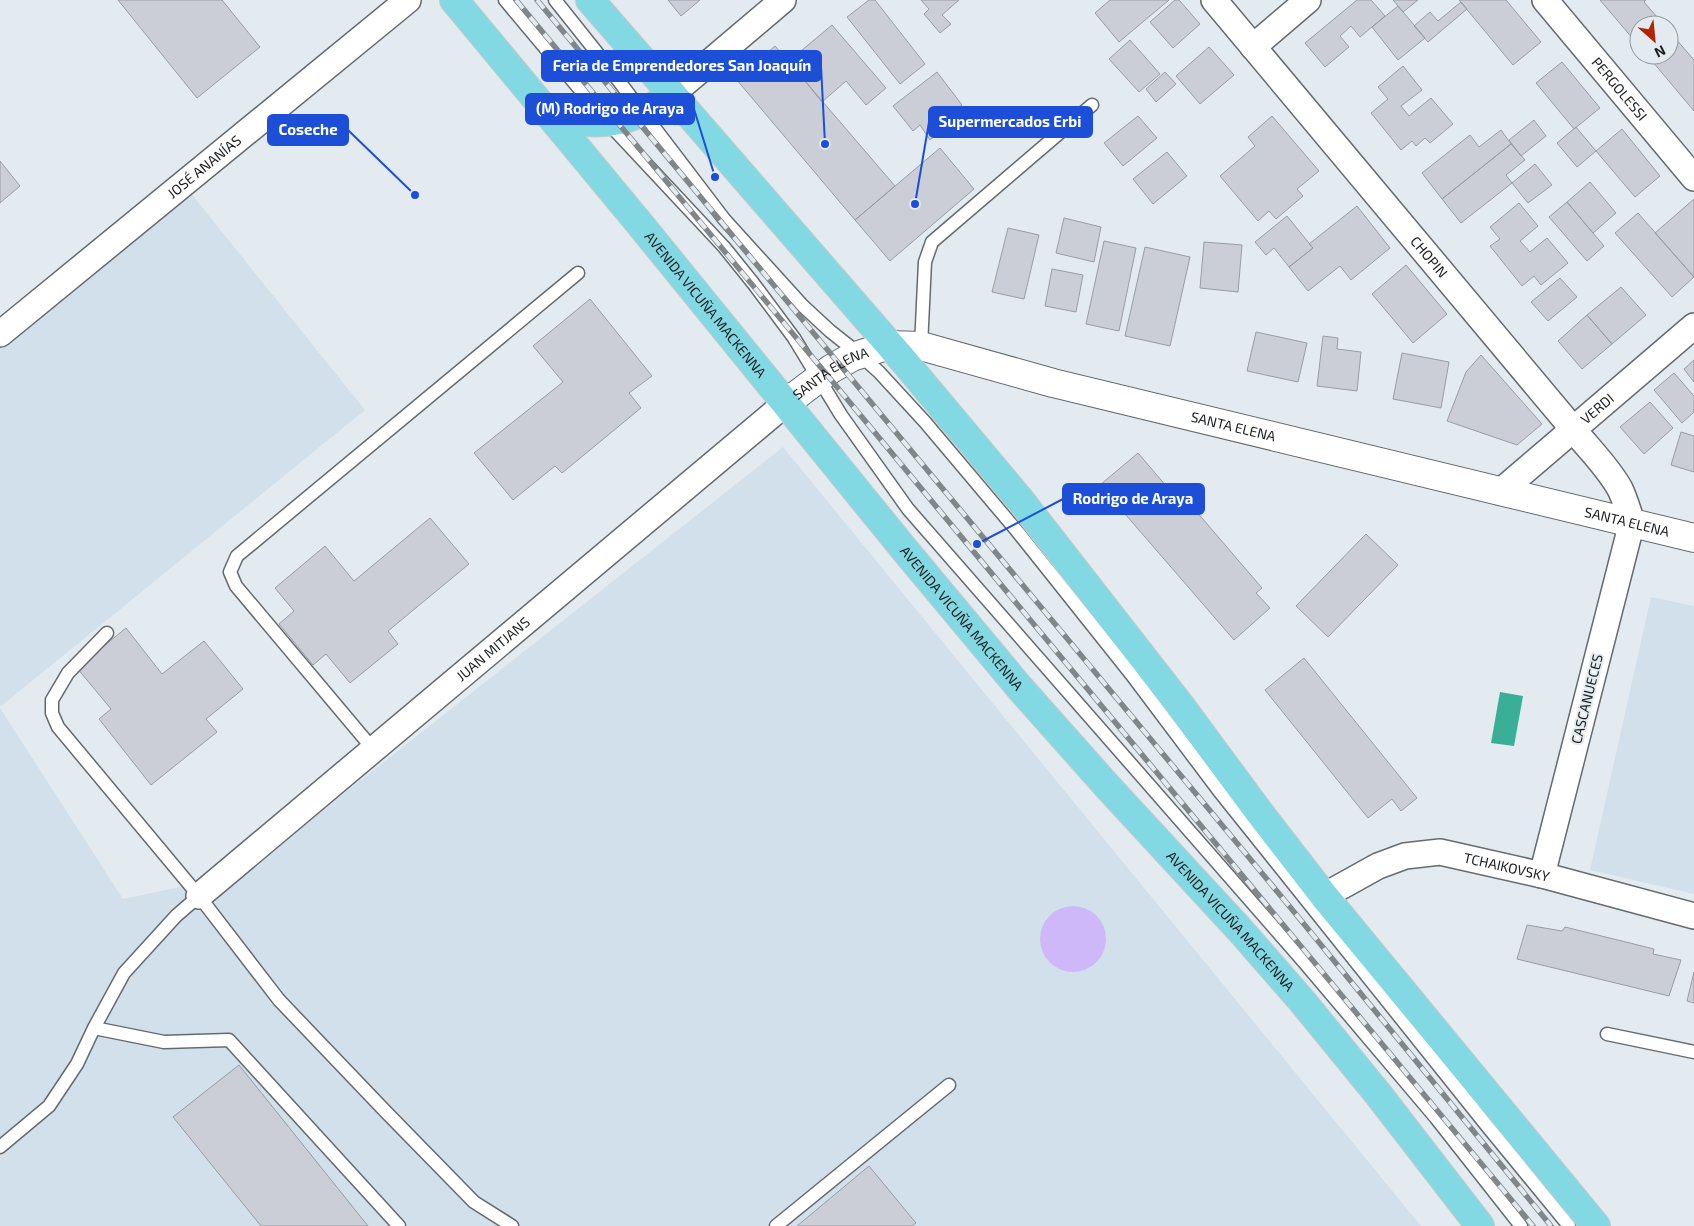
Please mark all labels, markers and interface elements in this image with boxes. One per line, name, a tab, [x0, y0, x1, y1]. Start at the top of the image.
north arrow	[1629, 15, 1679, 65]
text: N	[1652, 42, 1668, 62]
callout: Feria de Emprendedores San Joaquín	[542, 51, 821, 81]
street label: PERGOLESSI	[1588, 54, 1651, 124]
text: Feria de Emprendedores San Joaquín	[553, 56, 811, 74]
callout: (M) Rodrigo de Araya	[526, 94, 694, 124]
text: (M) Rodrigo de Araya	[536, 99, 684, 118]
callout: Supermercados Erbi	[929, 107, 1092, 137]
text: Supermercados Erbi	[939, 112, 1081, 130]
callout: Coseche	[268, 115, 348, 145]
text: Coseche	[278, 120, 338, 138]
street label: JOSÉ ANANÍAS	[164, 131, 244, 201]
street label: AVENIDA VICUÑA MACKENNA	[642, 228, 770, 381]
street label: CHOPIN	[1407, 233, 1451, 281]
street label: SANTA ELENA	[789, 343, 871, 403]
street label: VERDI	[1577, 390, 1617, 427]
street label: SANTA ELENA	[1189, 408, 1278, 445]
callout: Rodrigo de Araya	[1063, 484, 1204, 514]
text: Rodrigo de Araya	[1073, 489, 1193, 508]
street label: SANTA ELENA	[1583, 503, 1671, 540]
street label: AVENIDA VICUÑA MACKENNA	[897, 542, 1027, 694]
street label: JUAN MITJANS	[453, 613, 533, 684]
street label: CASCANUECES	[1567, 652, 1606, 746]
street label: AVENIDA VICUÑA MACKENNA	[1163, 847, 1299, 995]
street label: TCHAIKOVSKY	[1462, 849, 1552, 885]

